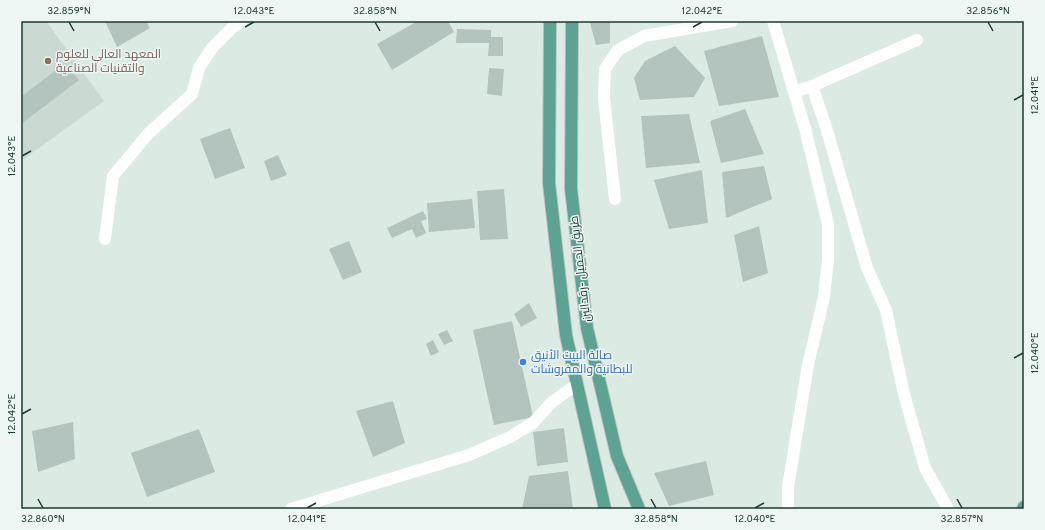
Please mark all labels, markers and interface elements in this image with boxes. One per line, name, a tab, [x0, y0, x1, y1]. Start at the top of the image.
text: 32.859°N	[47, 5, 91, 18]
text: 12.043°E	[234, 5, 274, 18]
text: 32.858°N	[353, 5, 397, 18]
text: 12.042°E	[682, 5, 722, 18]
text: 32.856°N	[966, 5, 1010, 18]
place label: المعهد العالي للعلوم والتقنيات الصناعية	[56, 47, 161, 77]
marker: المعهد العالي للعلوم والتقنيات الصناعية	[43, 56, 53, 66]
text: 12.041°E	[1029, 76, 1042, 114]
text: 12.043°E	[6, 136, 19, 176]
street label: طريق الجميل -رقدالين	[567, 215, 595, 323]
text: 12.040°E	[1029, 332, 1042, 374]
place label: صالة البيت الأنيق للبطانية والمفروشات	[531, 348, 632, 378]
marker: صالة البيت الأنيق للبطانية والمفروشات	[518, 357, 528, 367]
text: 12.042°E	[6, 394, 19, 434]
text: 32.860°N	[21, 513, 65, 526]
text: 12.041°E	[288, 513, 326, 526]
text: 32.858°N	[634, 513, 678, 526]
text: 12.040°E	[734, 513, 776, 526]
text: 32.857°N	[941, 513, 983, 526]

